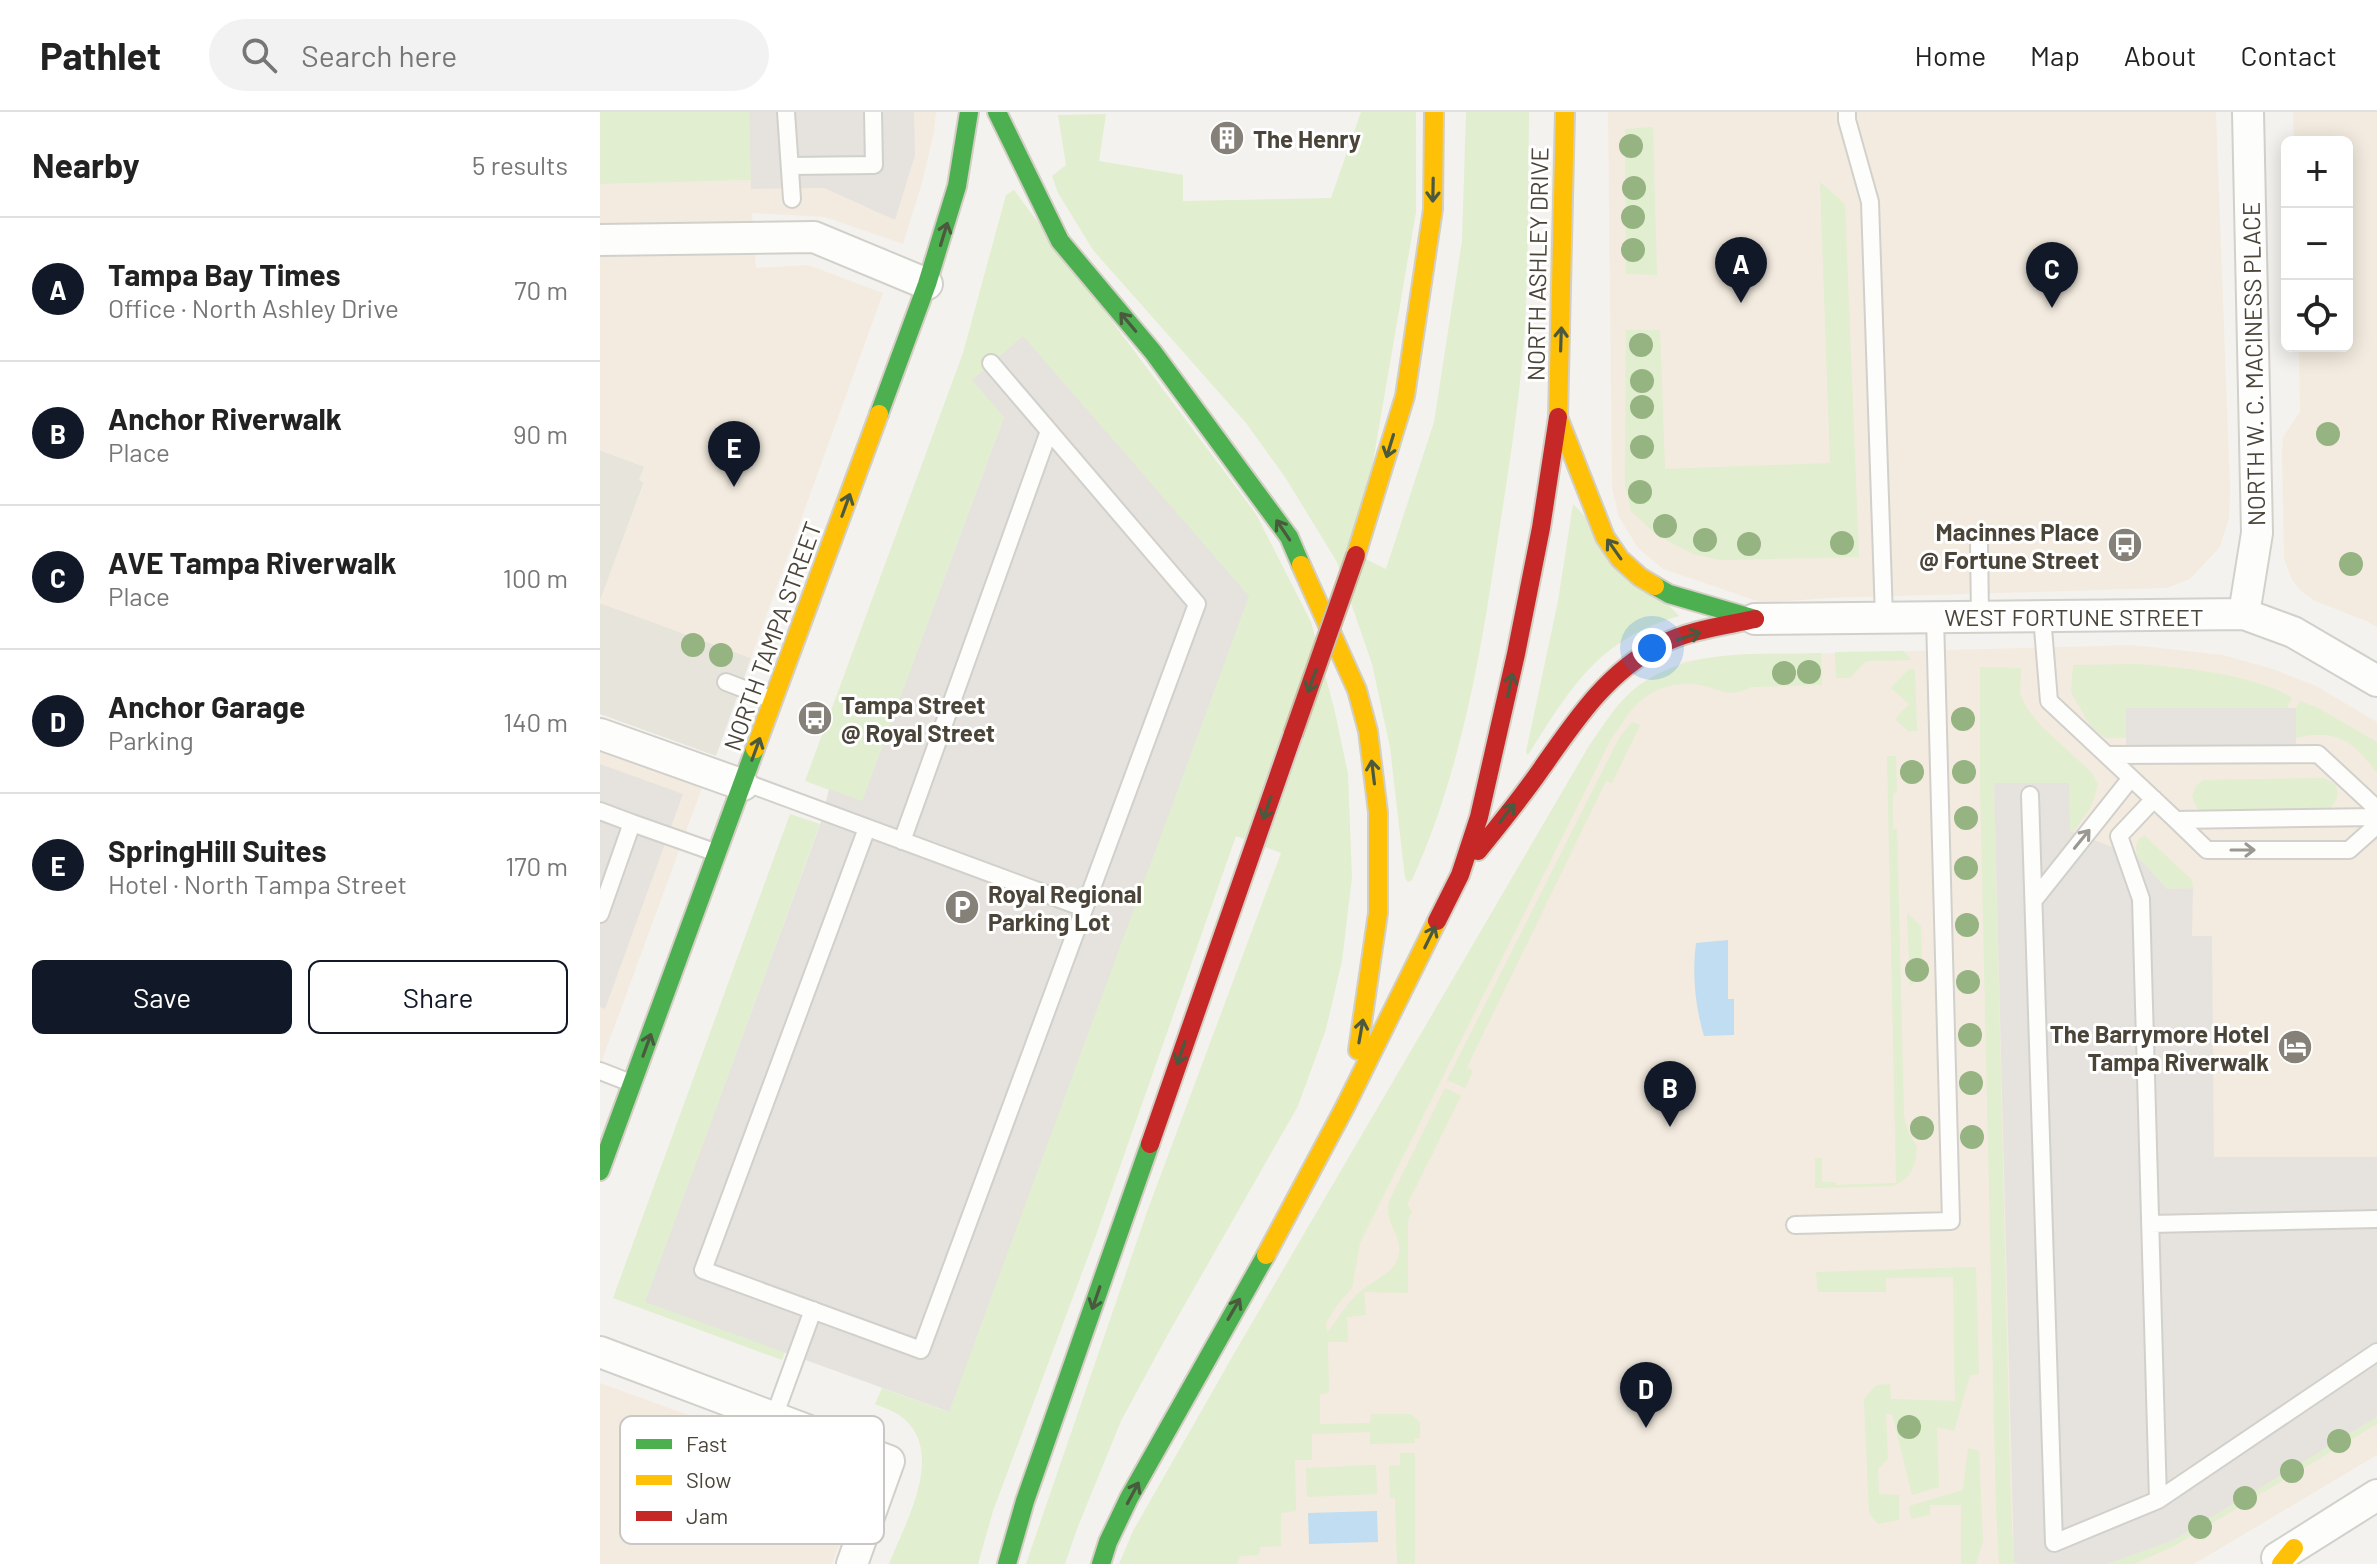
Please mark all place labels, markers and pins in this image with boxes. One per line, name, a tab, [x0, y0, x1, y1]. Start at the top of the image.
building icon: The Henry	[1208, 119, 1246, 157]
place label: The Henry	[1253, 124, 1361, 153]
pin: A	[1715, 237, 1767, 303]
pin: C	[2026, 242, 2078, 308]
pin: E	[708, 421, 760, 487]
place label: Macinnes Place @ Fortune Street	[1919, 517, 2099, 574]
bus stop icon: Macinnes Place @ Fortune Street	[2106, 526, 2144, 564]
place label: Tampa Street @ Royal Street	[841, 690, 995, 747]
bus stop icon: Tampa Street @ Royal Street	[796, 699, 834, 737]
place label: Royal Regional Parking Lot	[988, 879, 1142, 936]
parking icon: Royal Regional Parking Lot	[943, 888, 981, 926]
place label: The Barrymore Hotel Tampa Riverwalk	[2050, 1019, 2269, 1076]
hotel icon: The Barrymore Hotel Tampa Riverwalk	[2276, 1028, 2314, 1066]
pin: B	[1644, 1061, 1696, 1127]
pin: D	[1620, 1362, 1672, 1428]

